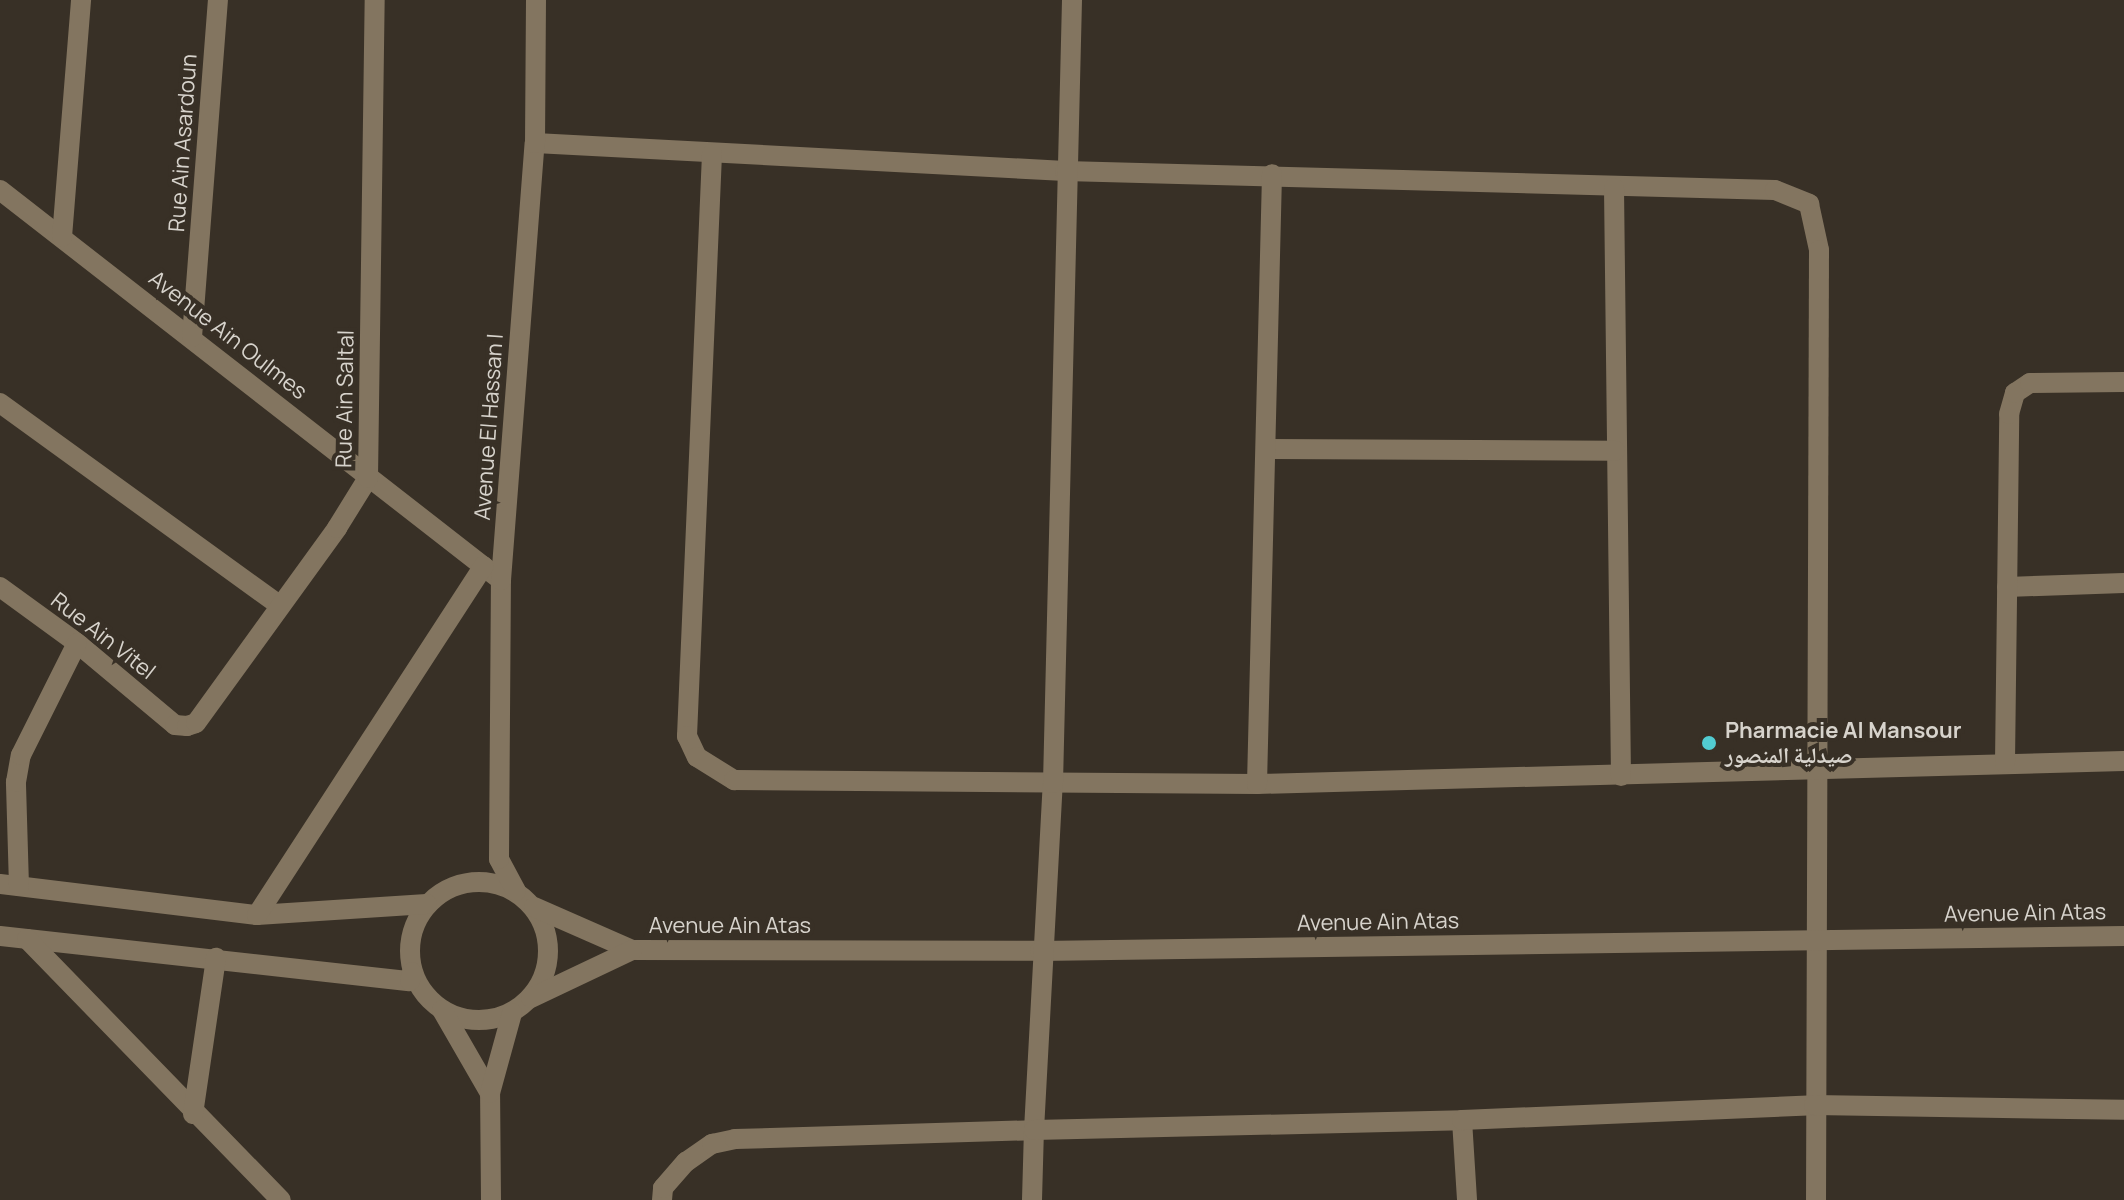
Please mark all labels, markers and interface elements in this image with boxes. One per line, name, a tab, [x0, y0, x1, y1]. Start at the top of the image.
street label: Rue Ain Asardoun	[164, 53, 202, 233]
street label: Avenue Ain Oulmes	[144, 265, 312, 405]
street label: Rue Ain Saltal	[331, 330, 359, 468]
street label: Avenue El Hassan I	[469, 333, 509, 521]
street label: Rue Ain Vitel	[46, 587, 160, 685]
place label: Pharmacie Al Mansour صيدلية المنصور	[1725, 717, 1961, 768]
marker: Pharmacie Al Mansour صيدلية المنصور	[1700, 734, 1718, 752]
street label: Avenue Ain Atas	[1944, 898, 2106, 928]
street label: Avenue Ain Atas	[1297, 907, 1459, 937]
street label: Avenue Ain Atas	[649, 913, 811, 939]

